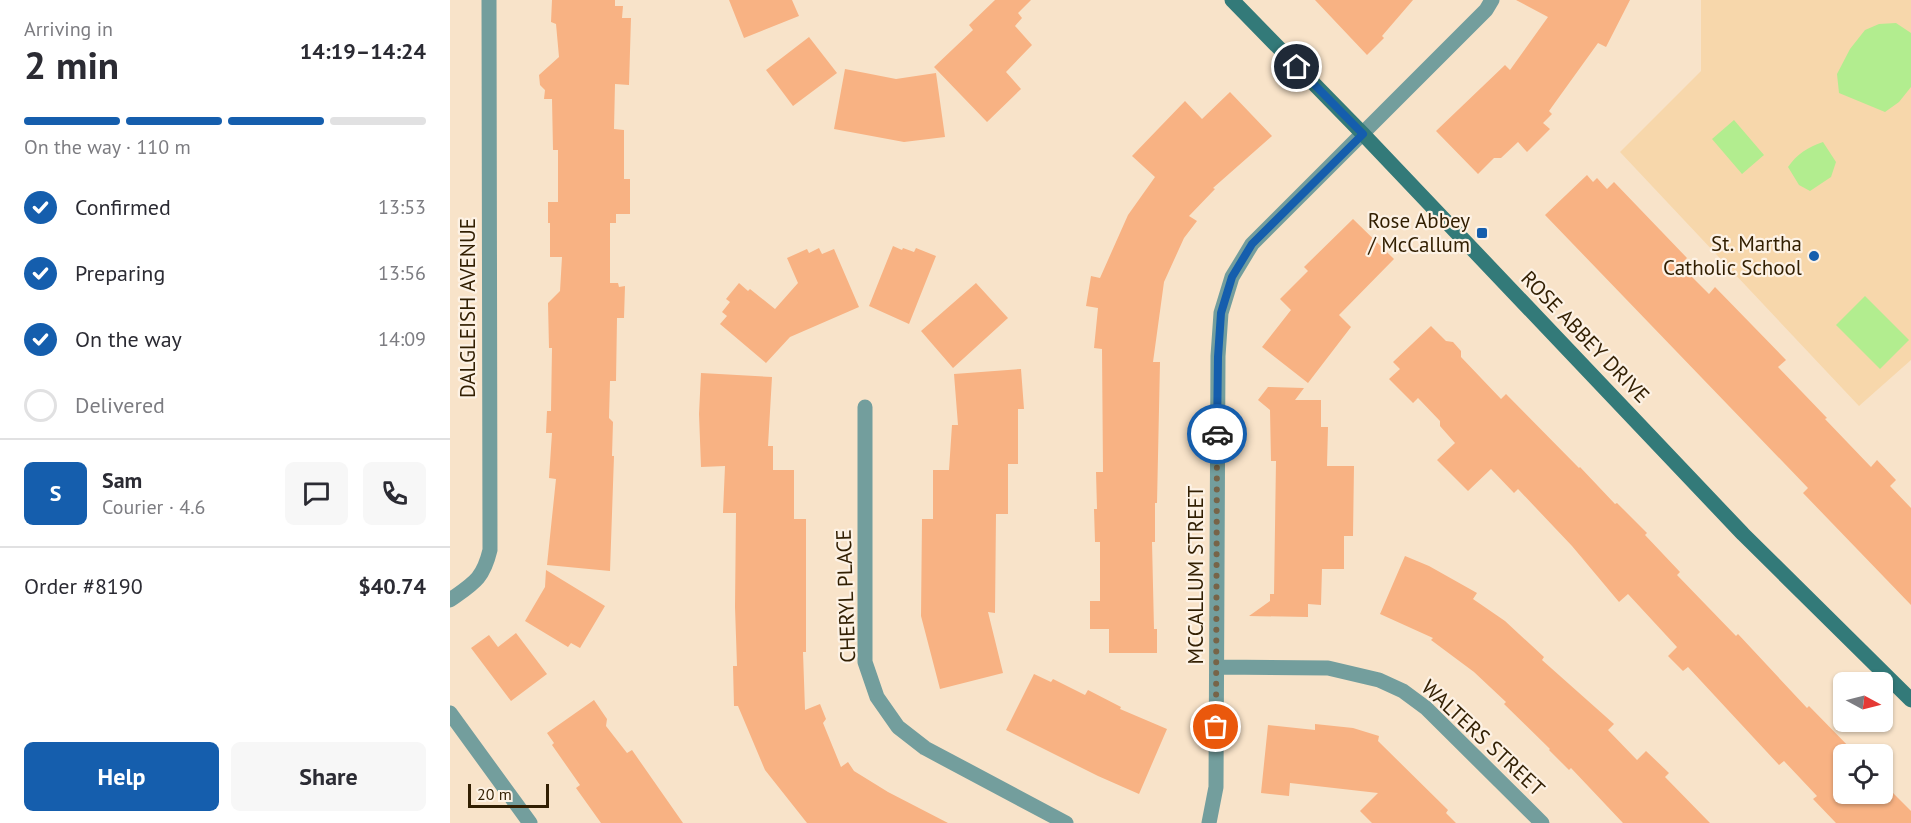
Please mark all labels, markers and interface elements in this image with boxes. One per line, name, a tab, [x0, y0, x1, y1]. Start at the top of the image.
text: Arriving in	[24, 16, 113, 42]
text: 14:19–14:24	[300, 37, 426, 65]
text: 2 min	[24, 39, 119, 90]
pin	[1271, 41, 1322, 92]
icon: home	[1280, 50, 1313, 83]
text: On the way · 110 m	[24, 134, 191, 160]
icon: check	[24, 191, 57, 224]
text: Confirmed	[75, 193, 171, 221]
text: 13:53	[378, 194, 426, 220]
place label: Rose Abbey / McCallum	[1367, 207, 1470, 258]
street label: DALGLEISH AVENUE	[454, 218, 481, 398]
marker: Rose Abbey / McCallum	[1475, 226, 1489, 240]
place label: St. Martha Catholic School	[1663, 230, 1802, 281]
marker: St. Martha Catholic School	[1807, 249, 1821, 263]
icon: check	[24, 257, 57, 290]
text: Preparing	[75, 259, 165, 287]
text: 13:56	[378, 260, 426, 286]
street label: ROSE ABBEY DRIVE	[1515, 265, 1655, 408]
icon: check	[24, 323, 57, 356]
text: On the way	[75, 325, 182, 353]
text: 14:09	[378, 326, 426, 352]
text: Delivered	[75, 391, 165, 419]
courier	[1187, 404, 1247, 464]
icon: car	[1201, 418, 1234, 451]
button: chat	[285, 462, 348, 525]
button: phone	[363, 462, 426, 525]
text: Sam	[102, 466, 142, 494]
text: S	[50, 479, 61, 507]
street label: MCCALLUM STREET	[1182, 485, 1209, 664]
text: Courier · 4.6	[102, 494, 205, 520]
street label: CHERYL PLACE	[830, 529, 861, 663]
text: Order #8190	[24, 572, 143, 600]
text: $40.74	[358, 572, 426, 600]
north arrow	[1833, 672, 1893, 732]
map controls	[1833, 672, 1893, 804]
street label: WALTERS STREET	[1416, 674, 1551, 802]
pin	[1190, 701, 1241, 752]
icon: bag	[1199, 710, 1232, 743]
button: Help	[24, 742, 219, 811]
button: Share	[231, 742, 426, 811]
button: locate	[1833, 744, 1893, 804]
scale bar	[468, 781, 549, 808]
text: 20 m	[477, 784, 512, 804]

